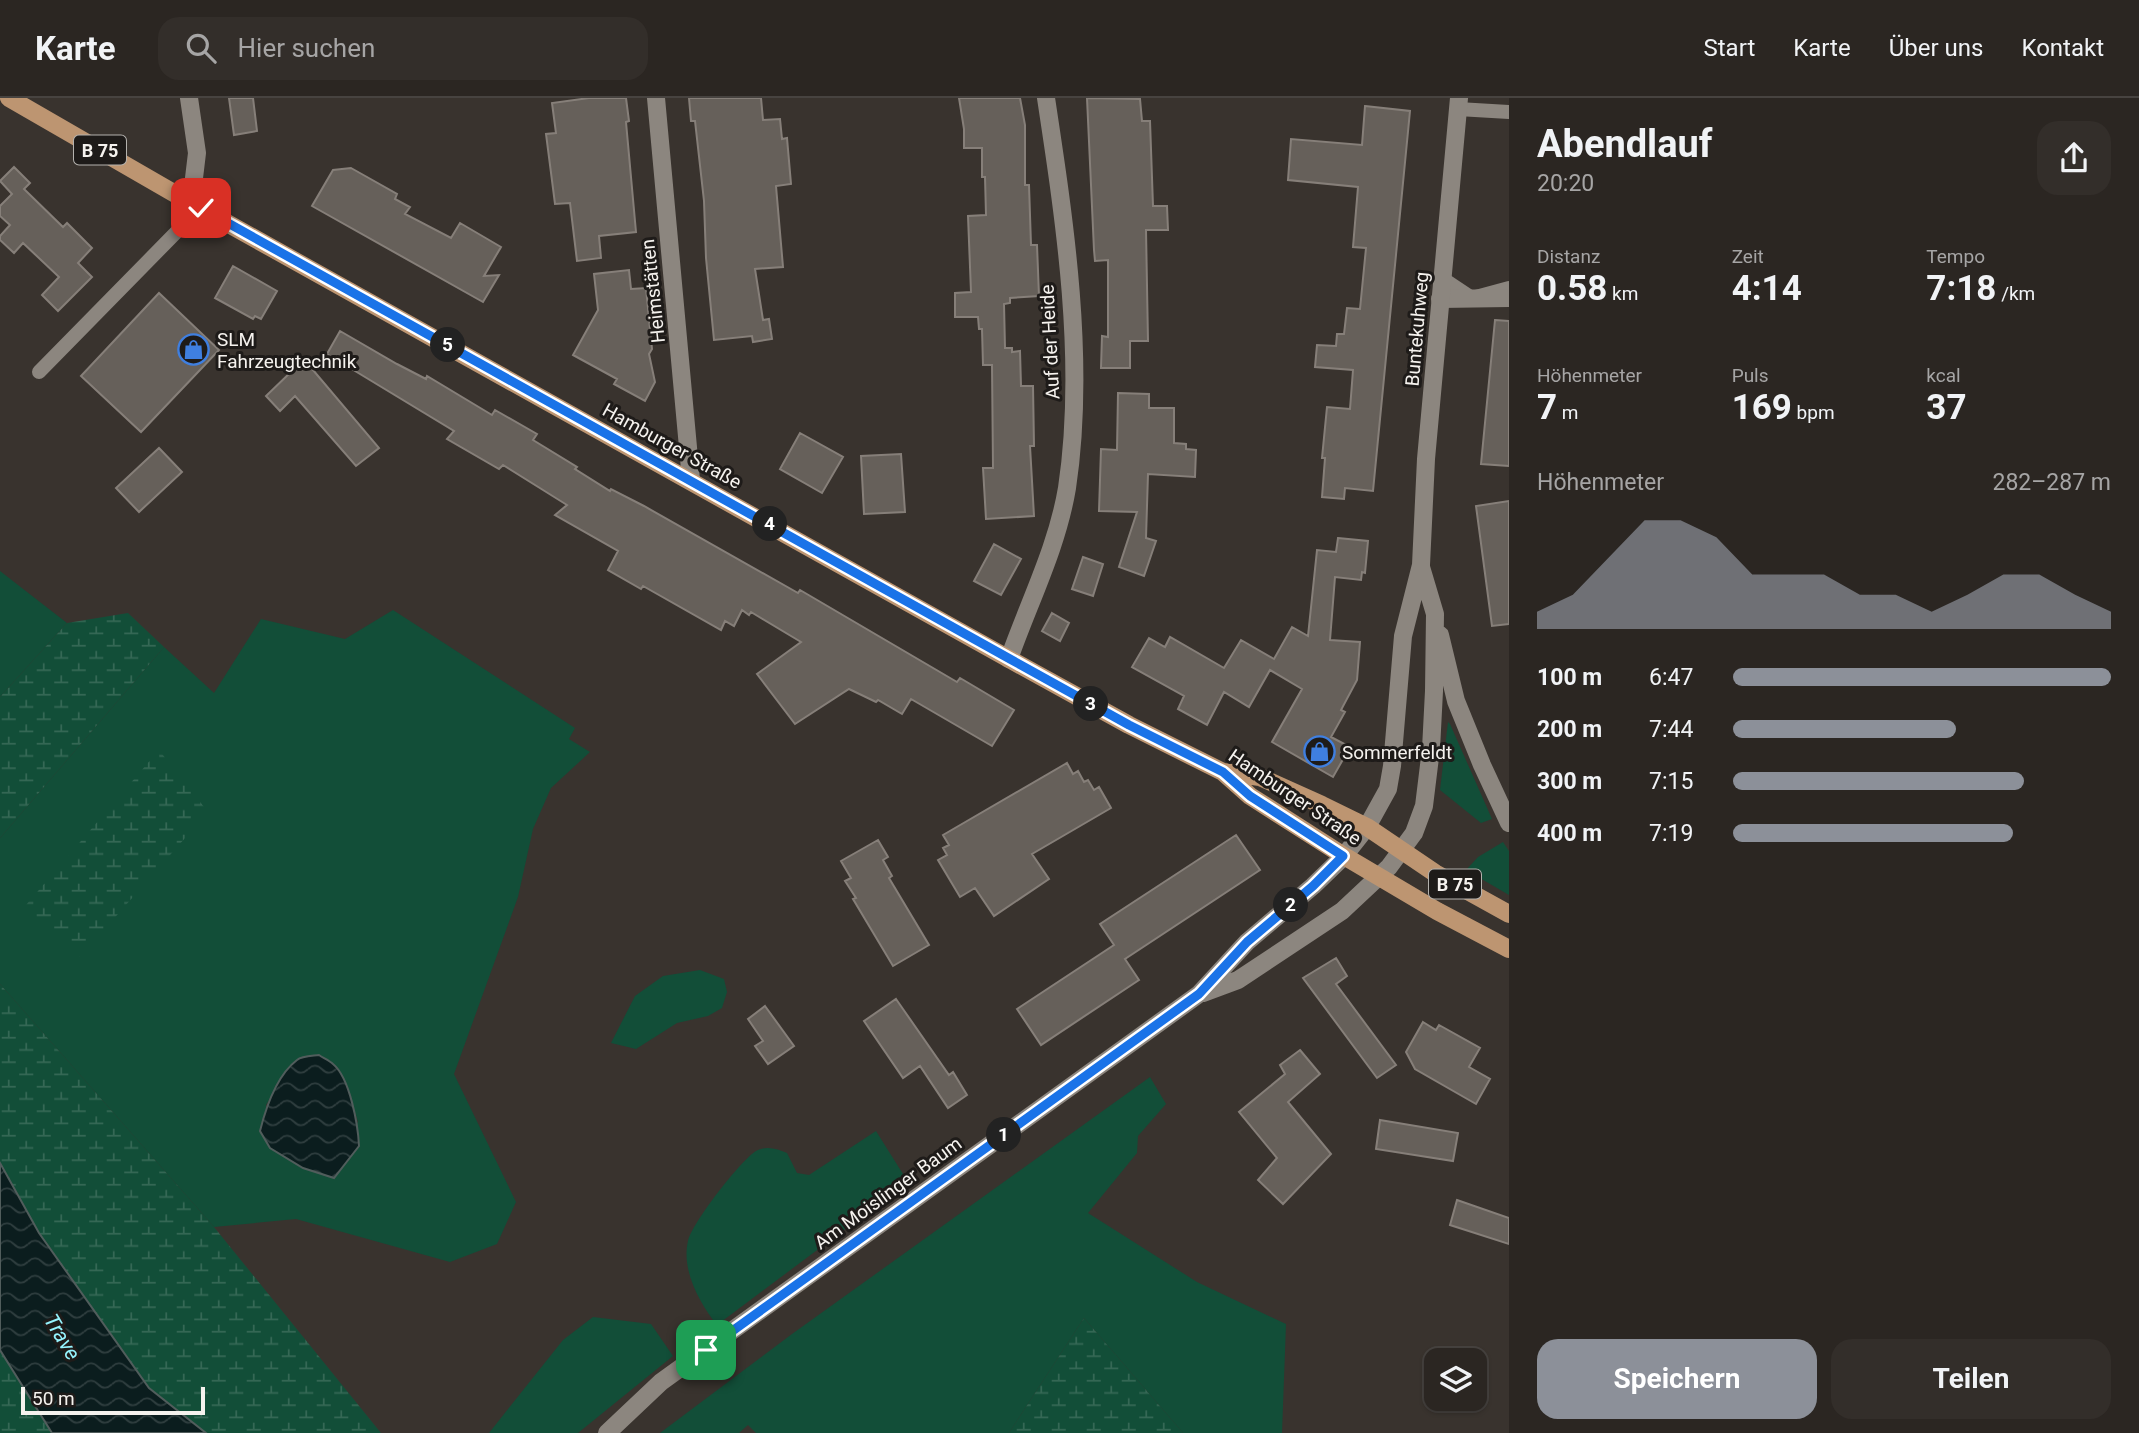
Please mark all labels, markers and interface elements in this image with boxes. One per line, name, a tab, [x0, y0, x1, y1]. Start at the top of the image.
search box	[158, 17, 648, 80]
text: Karte	[35, 29, 116, 68]
icon: search	[182, 29, 220, 67]
text: Hier suchen	[238, 33, 375, 63]
text: Start	[1704, 34, 1755, 62]
text: Karte	[1793, 34, 1851, 62]
text: Über uns	[1889, 34, 1983, 62]
text: Kontakt	[2021, 34, 2104, 62]
button: share	[2037, 121, 2111, 195]
text: Abendlauf	[1537, 122, 1712, 166]
road number: B 75	[74, 136, 126, 164]
text: 20:20	[1537, 170, 1594, 197]
pin	[171, 178, 231, 238]
icon: check	[182, 189, 220, 227]
street label: Heimstätten	[636, 238, 670, 344]
text: Distanz	[1537, 245, 1600, 268]
text: Zeit	[1732, 245, 1764, 268]
text: Tempo	[1926, 245, 1985, 268]
text: 0.58	[1537, 268, 1607, 309]
text: 4:14	[1732, 268, 1802, 309]
text: 7:18	[1926, 268, 1996, 309]
street label: Buntekuhweg	[1401, 271, 1433, 387]
text: km	[1607, 282, 1638, 305]
text: /km	[1996, 282, 2035, 305]
street label: Auf der Heide	[1036, 284, 1064, 400]
place label: SLM Fahrzeugtechnik	[217, 328, 357, 373]
pin: 5	[430, 328, 466, 362]
shop icon: SLM Fahrzeugtechnik	[177, 333, 211, 367]
text: 5	[442, 333, 453, 356]
text: Höhenmeter	[1537, 364, 1642, 387]
text: Puls	[1732, 364, 1769, 387]
text: kcal	[1926, 364, 1961, 387]
text: 7	[1537, 387, 1557, 428]
text: 169	[1732, 387, 1792, 428]
text: 37	[1926, 387, 1967, 428]
street label: Hamburger Straße	[599, 398, 745, 494]
text: m	[1557, 401, 1578, 424]
text: bpm	[1792, 401, 1835, 424]
text: Höhenmeter	[1537, 469, 1664, 496]
text: 282–287 m	[1992, 469, 2111, 496]
pin: 4	[752, 506, 788, 542]
text: 4	[764, 512, 775, 535]
text: 100 m	[1537, 664, 1602, 691]
text: 6:47	[1649, 664, 1693, 691]
pin: 3	[1074, 686, 1108, 722]
text: 3	[1085, 692, 1096, 715]
text: 200 m	[1537, 716, 1602, 743]
text: 7:44	[1649, 716, 1693, 743]
shop icon: Sommerfeldt	[1302, 735, 1336, 769]
place label: Sommerfeldt	[1342, 741, 1452, 764]
street label: Hamburger Straße	[1224, 744, 1366, 850]
text: 300 m	[1537, 768, 1602, 795]
text: 7:15	[1649, 768, 1693, 795]
text: 400 m	[1537, 820, 1602, 847]
text: 7:19	[1649, 820, 1693, 847]
road number: B 75	[1429, 870, 1481, 898]
pin: 2	[1274, 888, 1308, 922]
text: 2	[1285, 893, 1296, 916]
pin: 1	[986, 1118, 1021, 1152]
text: 1	[998, 1123, 1009, 1146]
street label: Am Moislinger Baum	[810, 1132, 966, 1254]
water label: Trave	[39, 1310, 85, 1364]
pin	[676, 1320, 736, 1380]
icon: arrive	[687, 1331, 725, 1369]
button: Speichern	[1537, 1339, 1817, 1419]
button: Teilen	[1831, 1339, 2111, 1419]
map controls	[1424, 1348, 1487, 1411]
button: layers	[1424, 1348, 1487, 1411]
scale bar	[21, 1384, 205, 1416]
text: 50 m	[32, 1387, 75, 1410]

